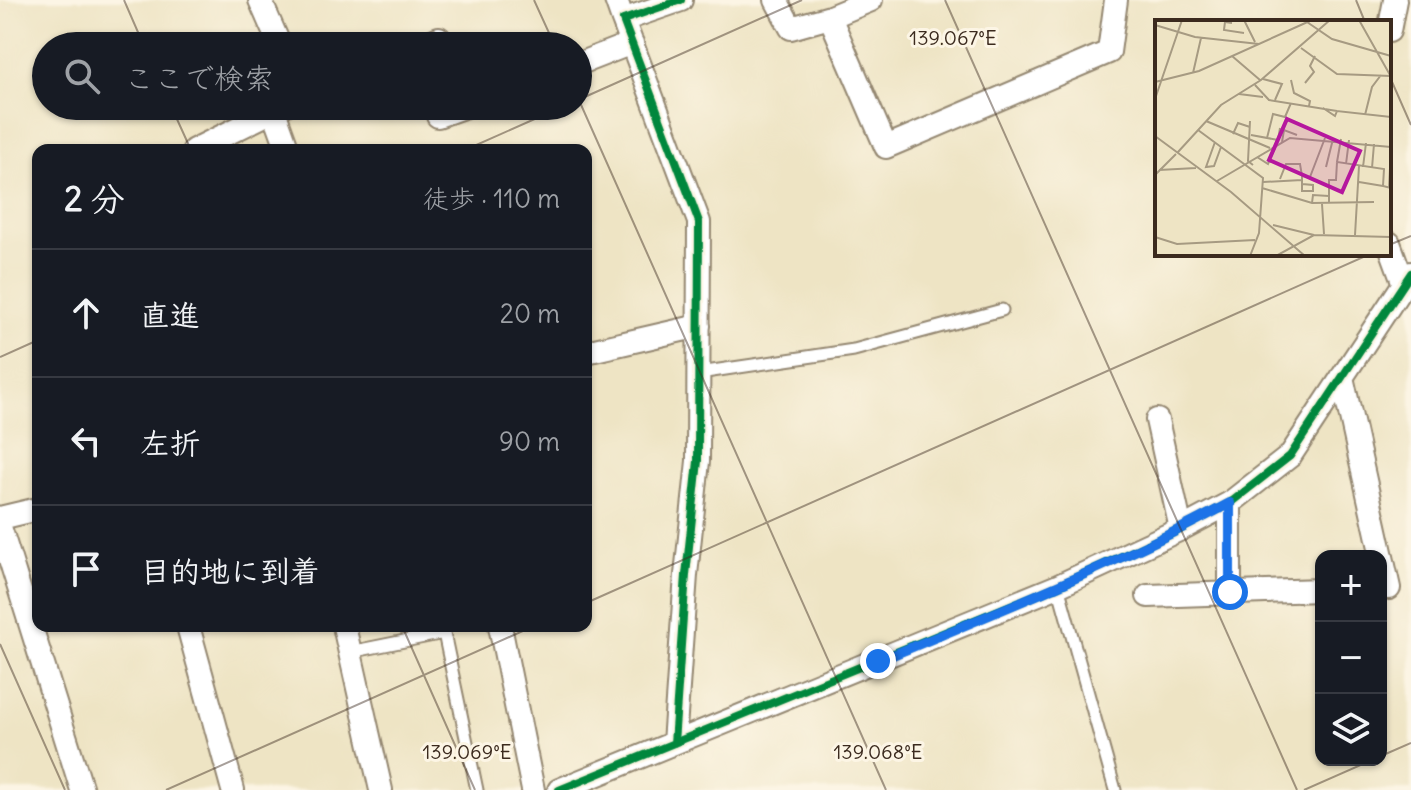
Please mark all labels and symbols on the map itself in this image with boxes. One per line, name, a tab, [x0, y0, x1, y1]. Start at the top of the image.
inset map	[1155, 20, 1391, 256]
text: 139.067°E	[909, 25, 997, 50]
route start	[1212, 574, 1248, 610]
route end	[860, 643, 896, 679]
text: 139.069°E	[422, 739, 512, 764]
text: 139.068°E	[833, 739, 923, 764]

